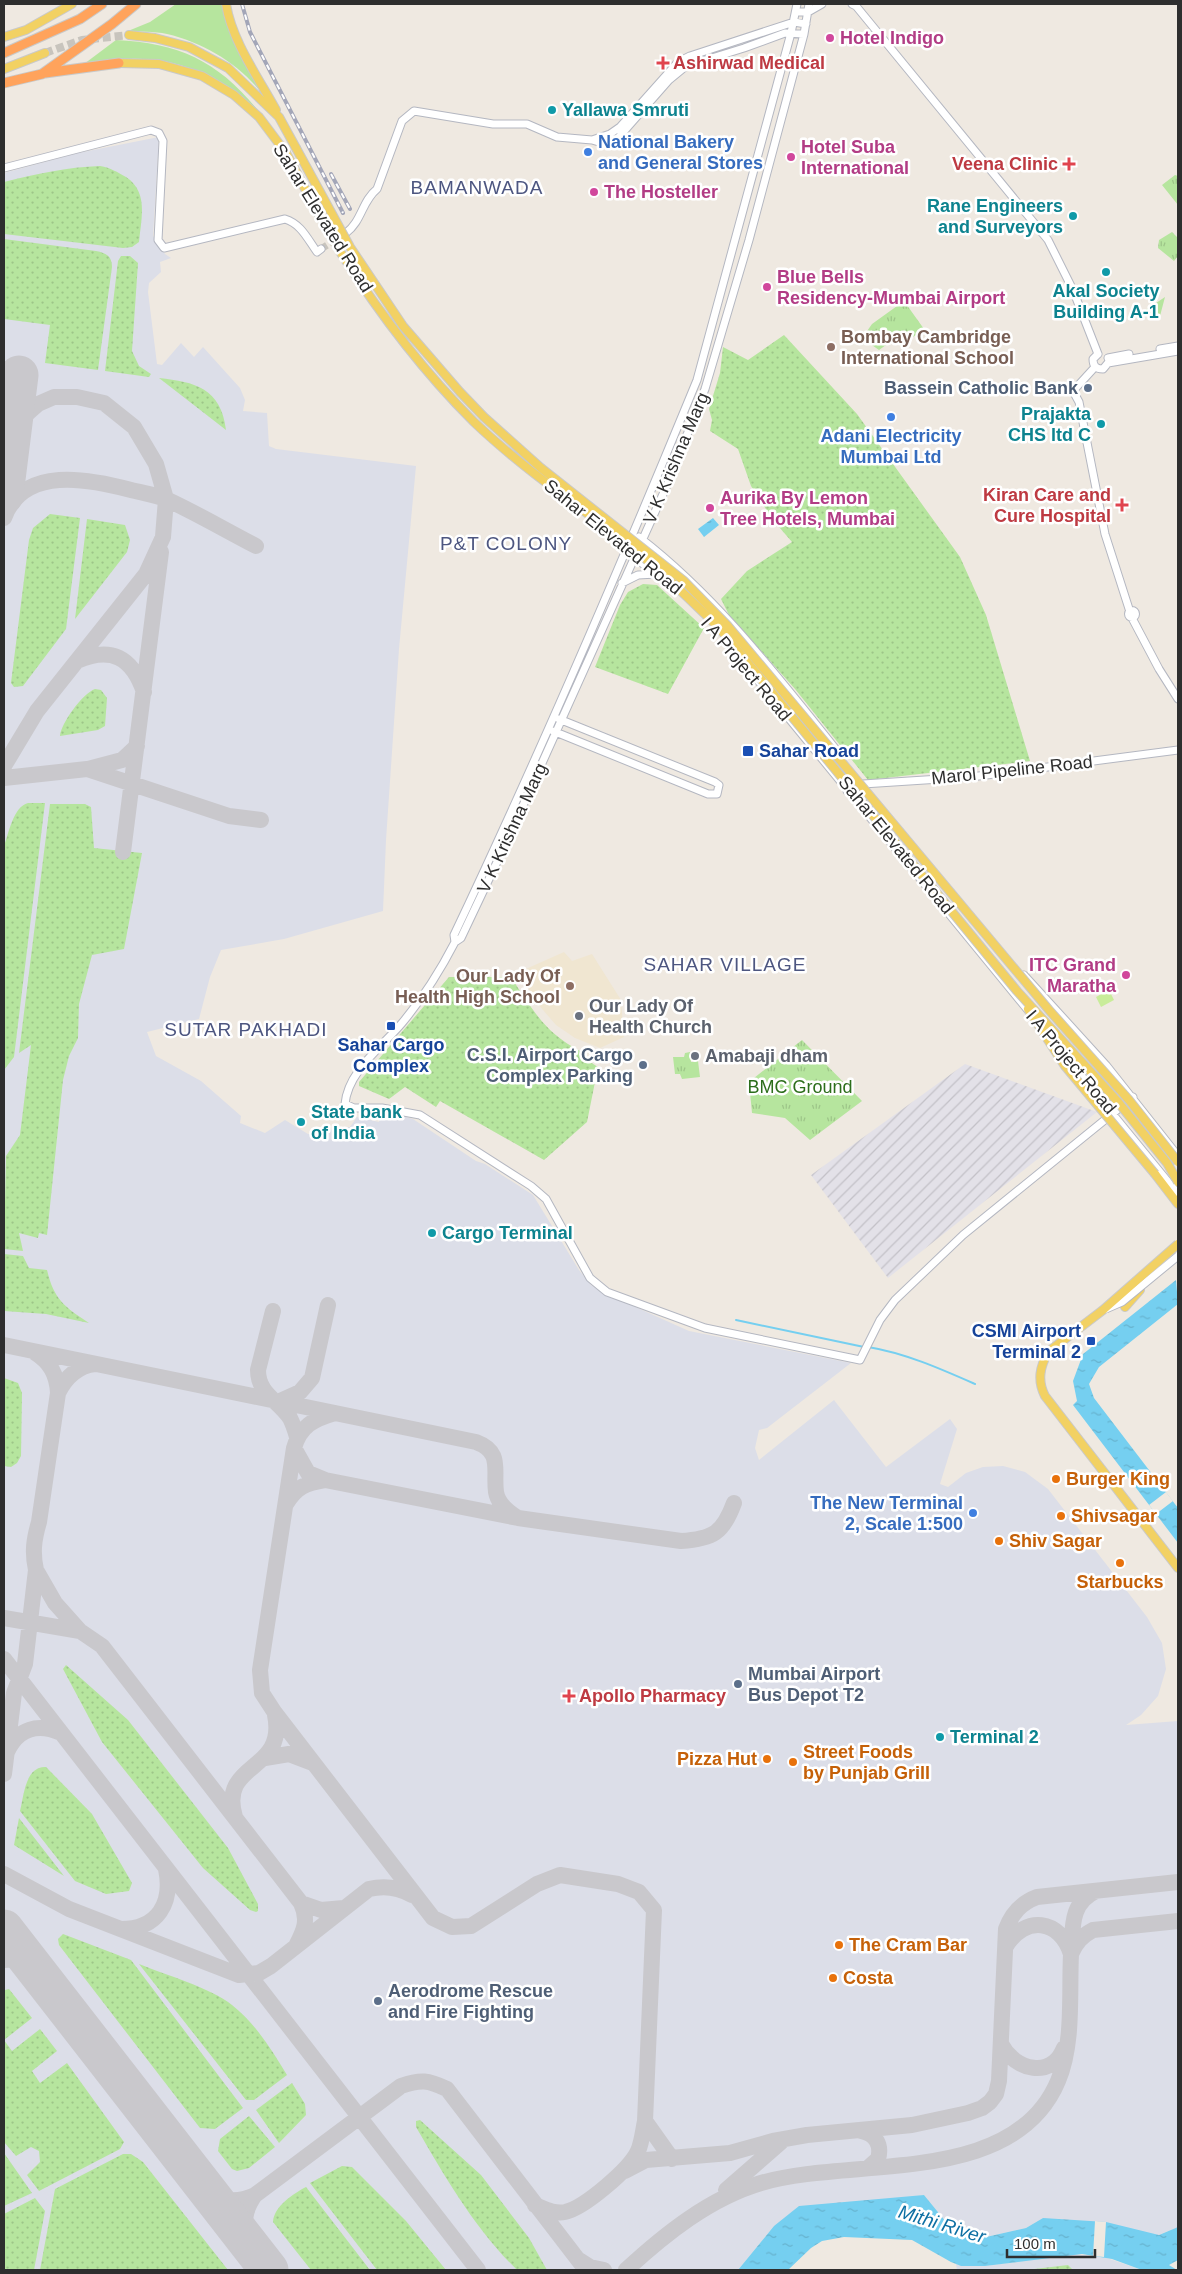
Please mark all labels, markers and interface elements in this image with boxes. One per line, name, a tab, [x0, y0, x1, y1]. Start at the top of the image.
place label: Hotel Indigo	[840, 28, 944, 48]
marker: Hotel Indigo	[824, 32, 836, 44]
place label: Ashirwad Medical	[673, 53, 825, 73]
marker: Ashirwad Medical	[657, 57, 669, 69]
place label: Yallawa Smruti	[562, 100, 689, 120]
marker: Yallawa Smruti	[546, 104, 558, 116]
place label: National Bakery and General Stores	[598, 132, 763, 173]
place label: Hotel Suba International	[801, 137, 909, 178]
street label: Sahar Elevated Road	[269, 140, 377, 296]
marker: National Bakery and General Stores	[582, 146, 594, 158]
marker: Hotel Suba International	[785, 151, 797, 163]
place label: Veena Clinic	[952, 154, 1058, 174]
marker: Veena Clinic	[1062, 157, 1076, 171]
district label: BAMANWADA	[411, 177, 543, 198]
place label: The Hosteller	[604, 182, 718, 202]
marker: The Hosteller	[588, 186, 600, 198]
place label: Rane Engineers and Surveyors	[927, 196, 1063, 237]
marker: Rane Engineers and Surveyors	[1067, 210, 1079, 222]
marker: Akal Society Building A-1	[1100, 266, 1112, 278]
place label: Blue Bells Residency-Mumbai Airport	[777, 267, 1005, 308]
marker: Blue Bells Residency-Mumbai Airport	[761, 281, 773, 293]
place label: Akal Society Building A-1	[1052, 281, 1160, 322]
place label: Bombay Cambridge International School	[841, 327, 1014, 368]
marker: Bombay Cambridge International School	[825, 341, 837, 353]
place label: Bassein Catholic Bank	[884, 378, 1079, 398]
marker: Bassein Catholic Bank	[1082, 382, 1094, 394]
street label: V K Krishna Marg	[639, 389, 713, 527]
place label: Prajakta CHS ltd C	[1008, 404, 1092, 445]
marker: Adani Electricity Mumbai Ltd	[885, 411, 897, 423]
marker: Prajakta CHS ltd C	[1095, 418, 1107, 430]
place label: Adani Electricity Mumbai Ltd	[820, 426, 962, 467]
street label: Sahar Elevated Road	[540, 475, 686, 599]
place label: Kiran Care and Cure Hospital	[983, 485, 1111, 526]
place label: Aurika By Lemon Tree Hotels, Mumbai	[720, 488, 895, 529]
marker: Kiran Care and Cure Hospital	[1115, 498, 1129, 512]
marker: Aurika By Lemon Tree Hotels, Mumbai	[704, 502, 716, 514]
district label: P&T COLONY	[440, 533, 572, 554]
street label: I A Project Road	[697, 613, 795, 725]
place label: Sahar Road	[759, 741, 859, 761]
marker: Sahar Road	[741, 744, 755, 758]
street label: Marol Pipeline Road	[930, 752, 1094, 788]
street label: V K Krishna Marg	[473, 760, 551, 896]
street label: Sahar Elevated Road	[834, 772, 958, 918]
district label: SAHAR VILLAGE	[644, 954, 806, 975]
place label: ITC Grand Maratha	[1029, 955, 1117, 996]
place label: Our Lady Of Health High School	[395, 966, 561, 1007]
marker: ITC Grand Maratha	[1120, 969, 1132, 981]
marker: Our Lady Of Health High School	[564, 980, 576, 992]
place label: Our Lady Of Health Church	[589, 996, 712, 1037]
street label: I A Project Road	[1022, 1006, 1120, 1118]
marker: Our Lady Of Health Church	[573, 1010, 585, 1022]
district label: SUTAR PAKHADI	[164, 1019, 328, 1040]
marker: Sahar Cargo Complex	[385, 1020, 397, 1032]
place label: Sahar Cargo Complex	[337, 1035, 445, 1076]
place label: C.S.I. Airport Cargo Complex Parking	[467, 1045, 633, 1086]
place label: Amabaji dham	[705, 1046, 828, 1066]
marker: Amabaji dham	[689, 1050, 701, 1062]
marker: C.S.I. Airport Cargo Complex Parking	[637, 1059, 649, 1071]
park label: BMC Ground	[747, 1077, 853, 1097]
place label: State bank of India	[311, 1102, 403, 1143]
marker: State bank of India	[295, 1116, 307, 1128]
place label: Cargo Terminal	[442, 1223, 573, 1243]
marker: Cargo Terminal	[426, 1227, 438, 1239]
place label: CSMI Airport Terminal 2	[972, 1321, 1081, 1362]
marker: CSMI Airport Terminal 2	[1085, 1335, 1097, 1347]
place label: Burger King	[1066, 1469, 1170, 1489]
marker: Burger King	[1050, 1473, 1062, 1485]
place label: The New Terminal 2, Scale 1:500	[810, 1493, 963, 1534]
place label: Shivsagar	[1071, 1506, 1157, 1526]
marker: The New Terminal 2, Scale 1:500	[967, 1507, 979, 1519]
marker: Shivsagar	[1055, 1510, 1067, 1522]
place label: Shiv Sagar	[1009, 1531, 1102, 1551]
marker: Shiv Sagar	[993, 1535, 1005, 1547]
marker: Starbucks	[1114, 1557, 1126, 1569]
place label: Starbucks	[1076, 1572, 1164, 1592]
place label: Mumbai Airport Bus Depot T2	[748, 1664, 880, 1705]
marker: Mumbai Airport Bus Depot T2	[732, 1678, 744, 1690]
place label: Apollo Pharmacy	[579, 1686, 726, 1706]
marker: Apollo Pharmacy	[563, 1690, 575, 1702]
place label: Terminal 2	[950, 1727, 1039, 1747]
marker: Terminal 2	[934, 1731, 946, 1743]
place label: Street Foods by Punjab Grill	[803, 1742, 930, 1783]
place label: Pizza Hut	[677, 1749, 757, 1769]
marker: Pizza Hut	[761, 1753, 773, 1765]
marker: Street Foods by Punjab Grill	[787, 1756, 799, 1768]
place label: The Cram Bar	[849, 1935, 967, 1955]
marker: The Cram Bar	[833, 1939, 845, 1951]
place label: Costa	[843, 1968, 894, 1988]
marker: Costa	[827, 1972, 839, 1984]
place label: Aerodrome Rescue and Fire Fighting	[388, 1981, 553, 2022]
marker: Aerodrome Rescue and Fire Fighting	[372, 1995, 384, 2007]
water label: Mithi River	[896, 2201, 989, 2247]
scale bar	[1007, 2226, 1094, 2258]
text: 100 m	[1014, 2235, 1056, 2252]

